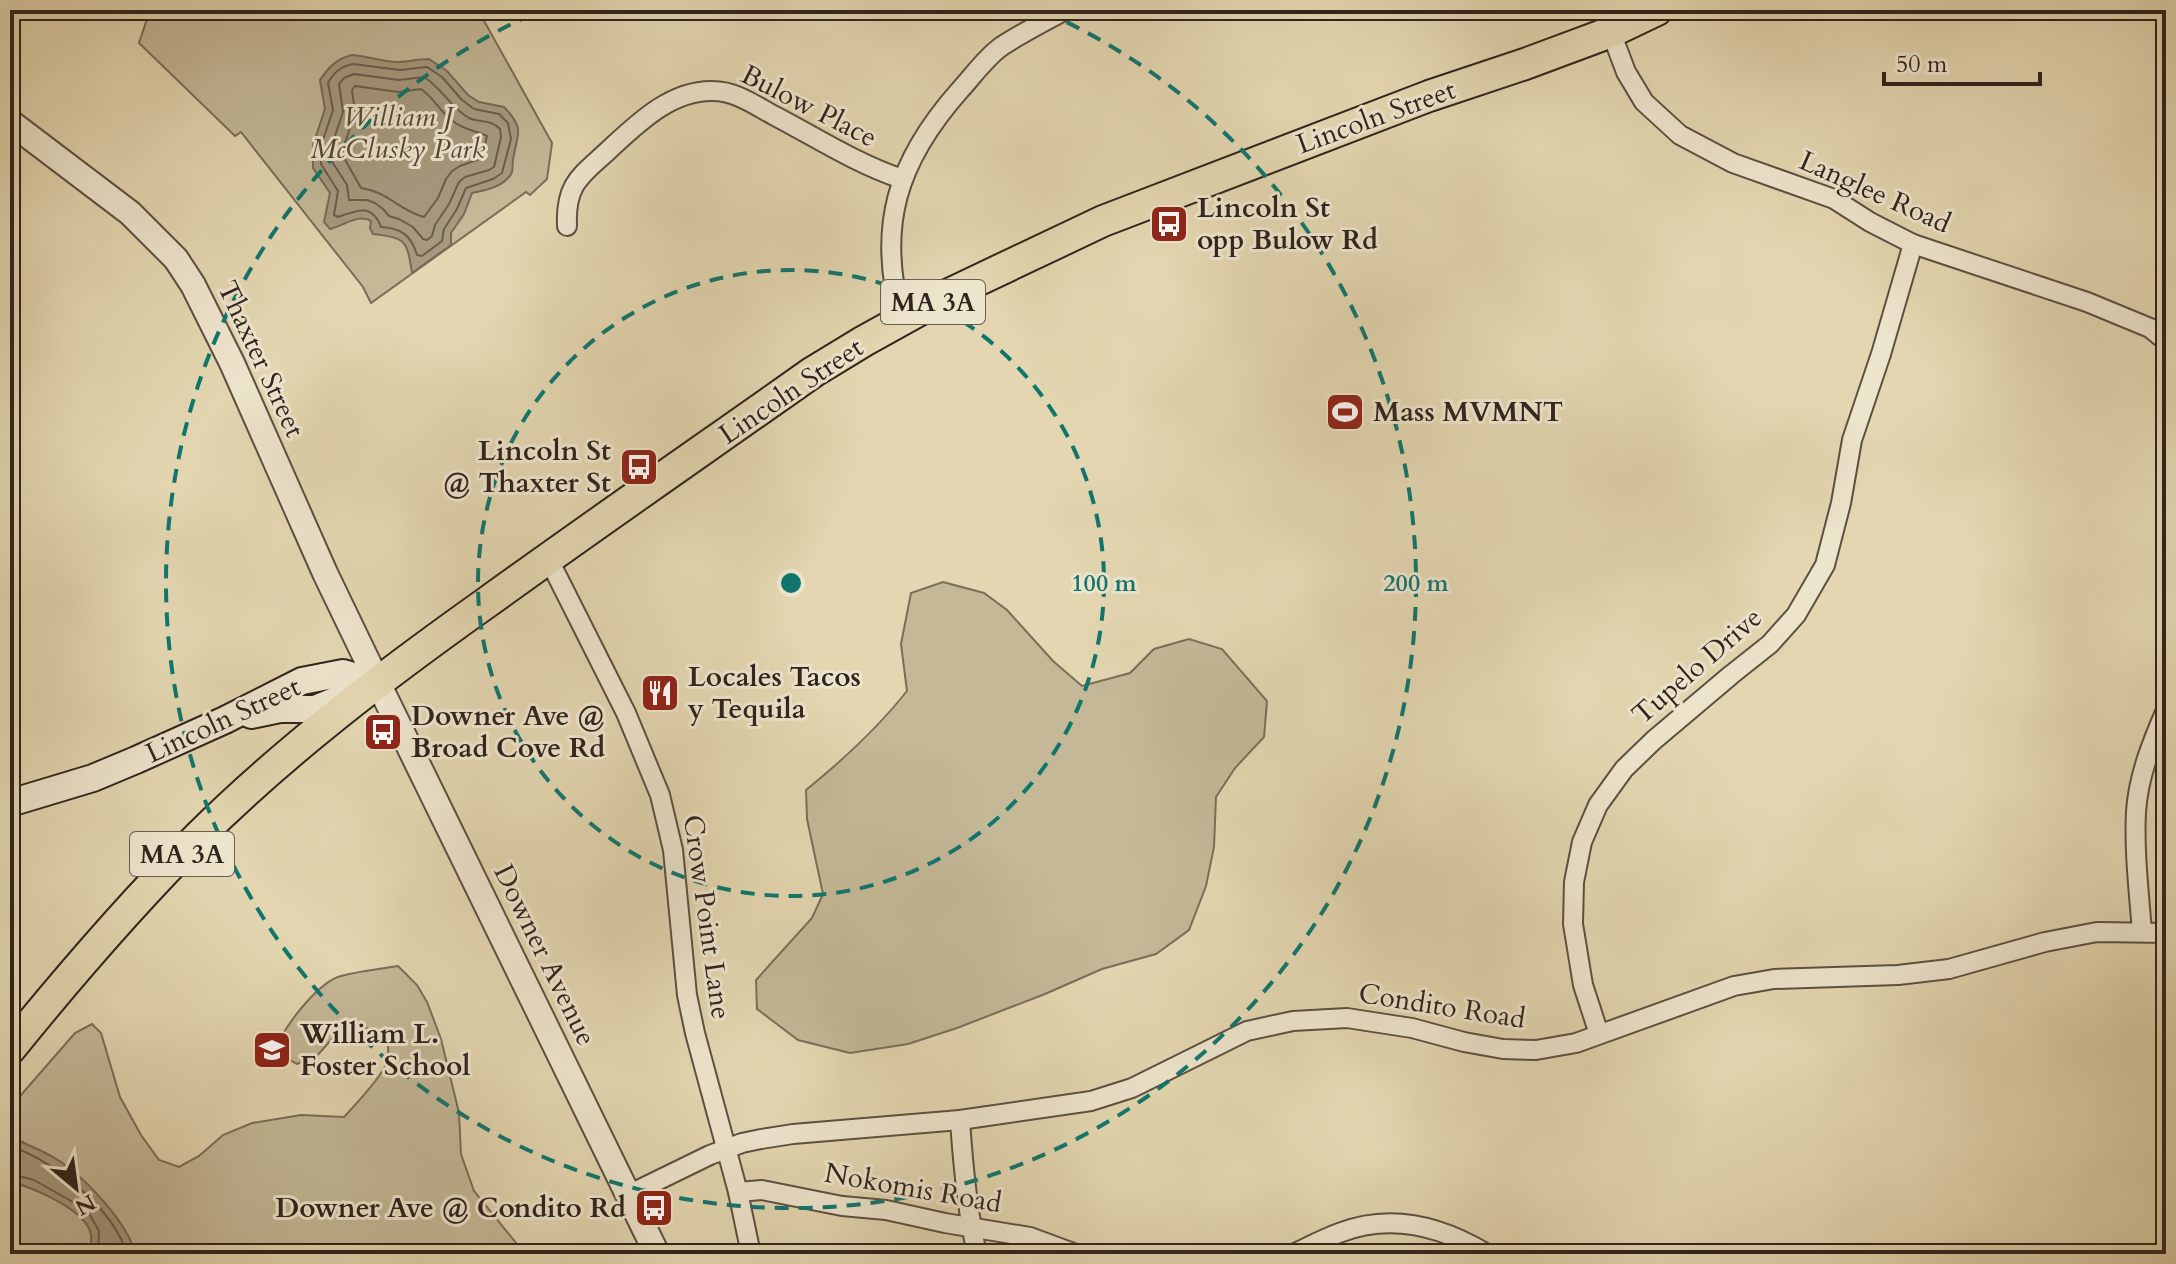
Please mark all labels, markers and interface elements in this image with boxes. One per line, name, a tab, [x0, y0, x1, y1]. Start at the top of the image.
scale bar	[1884, 36, 2040, 86]
text: 50 m	[1896, 48, 1948, 81]
street label: Bulow Place	[734, 56, 884, 156]
street label: Lincoln Street	[1291, 71, 1461, 163]
park label: William J McClusky Park	[311, 98, 486, 168]
street label: Langlee Road	[1793, 142, 1957, 242]
place label: Lincoln St opp Bulow Rd	[1197, 189, 1378, 259]
bus stop icon: Lincoln St opp Bulow Rd	[1148, 203, 1190, 245]
street label: Thaxter Street	[208, 275, 314, 444]
road number: MA 3A	[881, 280, 985, 324]
street label: Lincoln Street	[711, 329, 871, 453]
sports icon: Mass MVMNT	[1324, 391, 1366, 433]
place label: Mass MVMNT	[1373, 393, 1563, 431]
place label: Lincoln St @ Thaxter St	[443, 432, 611, 502]
bus stop icon: Lincoln St @ Thaxter St	[618, 446, 660, 488]
text: 100 m	[1071, 567, 1138, 600]
text: 200 m	[1383, 567, 1450, 600]
centre of rings	[777, 569, 805, 597]
street label: Tupelo Drive	[1624, 599, 1770, 733]
place label: Locales Tacos y Tequila	[687, 658, 861, 728]
street label: Lincoln Street	[139, 668, 307, 772]
restaurant icon: Locales Tacos y Tequila	[639, 672, 681, 714]
place label: Downer Ave @ Broad Cove Rd	[411, 697, 605, 767]
bus stop icon: Downer Ave @ Broad Cove Rd	[362, 711, 404, 753]
street label: Crow Point Lane	[674, 812, 740, 1022]
road number: MA 3A	[130, 832, 234, 876]
street label: Downer Avenue	[485, 858, 605, 1052]
street label: Condito Road	[1356, 974, 1528, 1038]
place label: William L. Foster School	[299, 1015, 471, 1085]
school or university icon: William L. Foster School	[251, 1029, 293, 1071]
north arrow	[36, 1148, 116, 1228]
street label: Nokomis Road	[821, 1154, 1005, 1222]
text: N	[70, 1187, 101, 1222]
bus stop icon: Downer Ave @ Condito Rd	[633, 1187, 675, 1229]
place label: Downer Ave @ Condito Rd	[275, 1189, 626, 1227]

